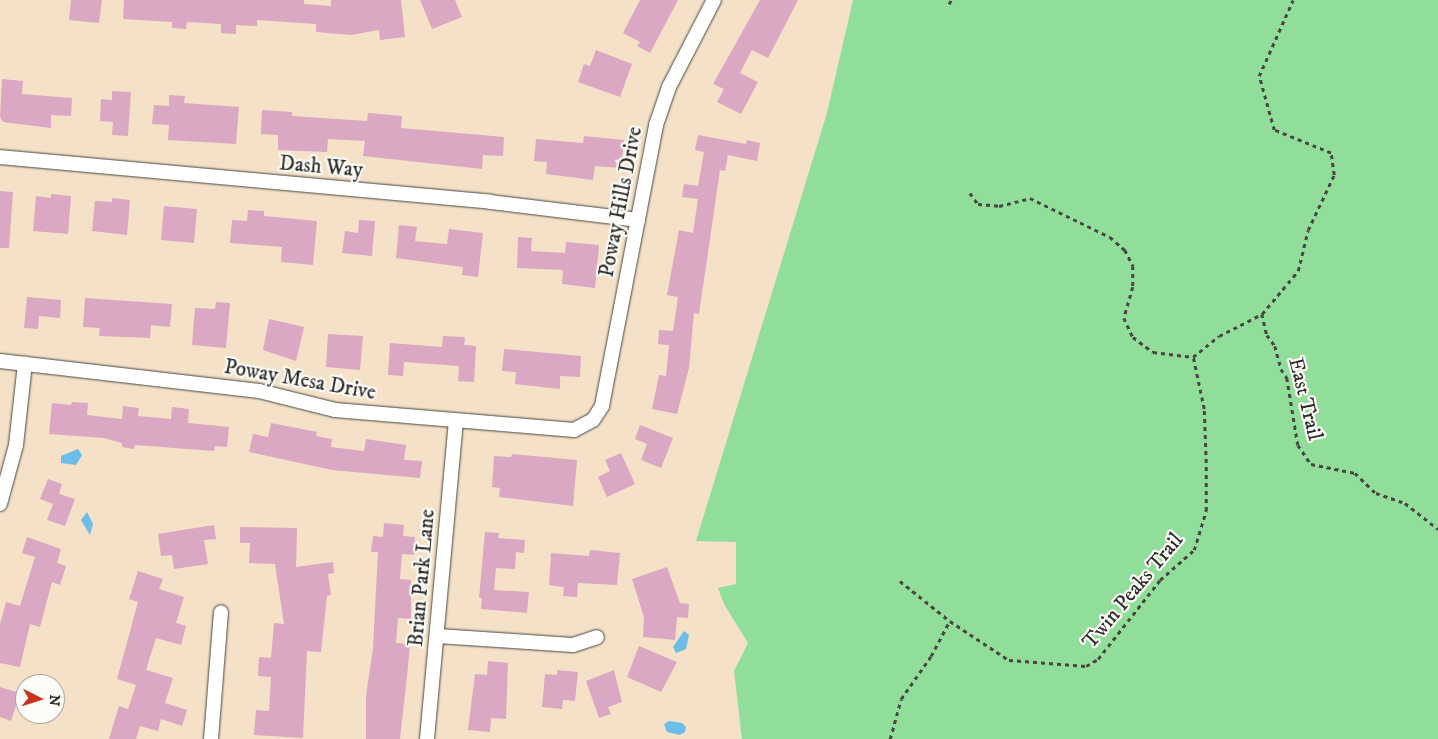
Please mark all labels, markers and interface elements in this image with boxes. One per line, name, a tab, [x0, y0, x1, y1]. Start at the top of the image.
street label: Poway Hills Drive	[594, 125, 648, 279]
street label: Dash Way	[278, 151, 364, 183]
street label: Poway Mesa Drive	[222, 354, 378, 406]
street label: East Trail	[1283, 355, 1327, 443]
street label: Brian Park Lane	[403, 508, 441, 648]
street label: Twin Peaks Trail	[1077, 528, 1189, 654]
north arrow	[15, 674, 65, 724]
text: N	[44, 694, 63, 707]

